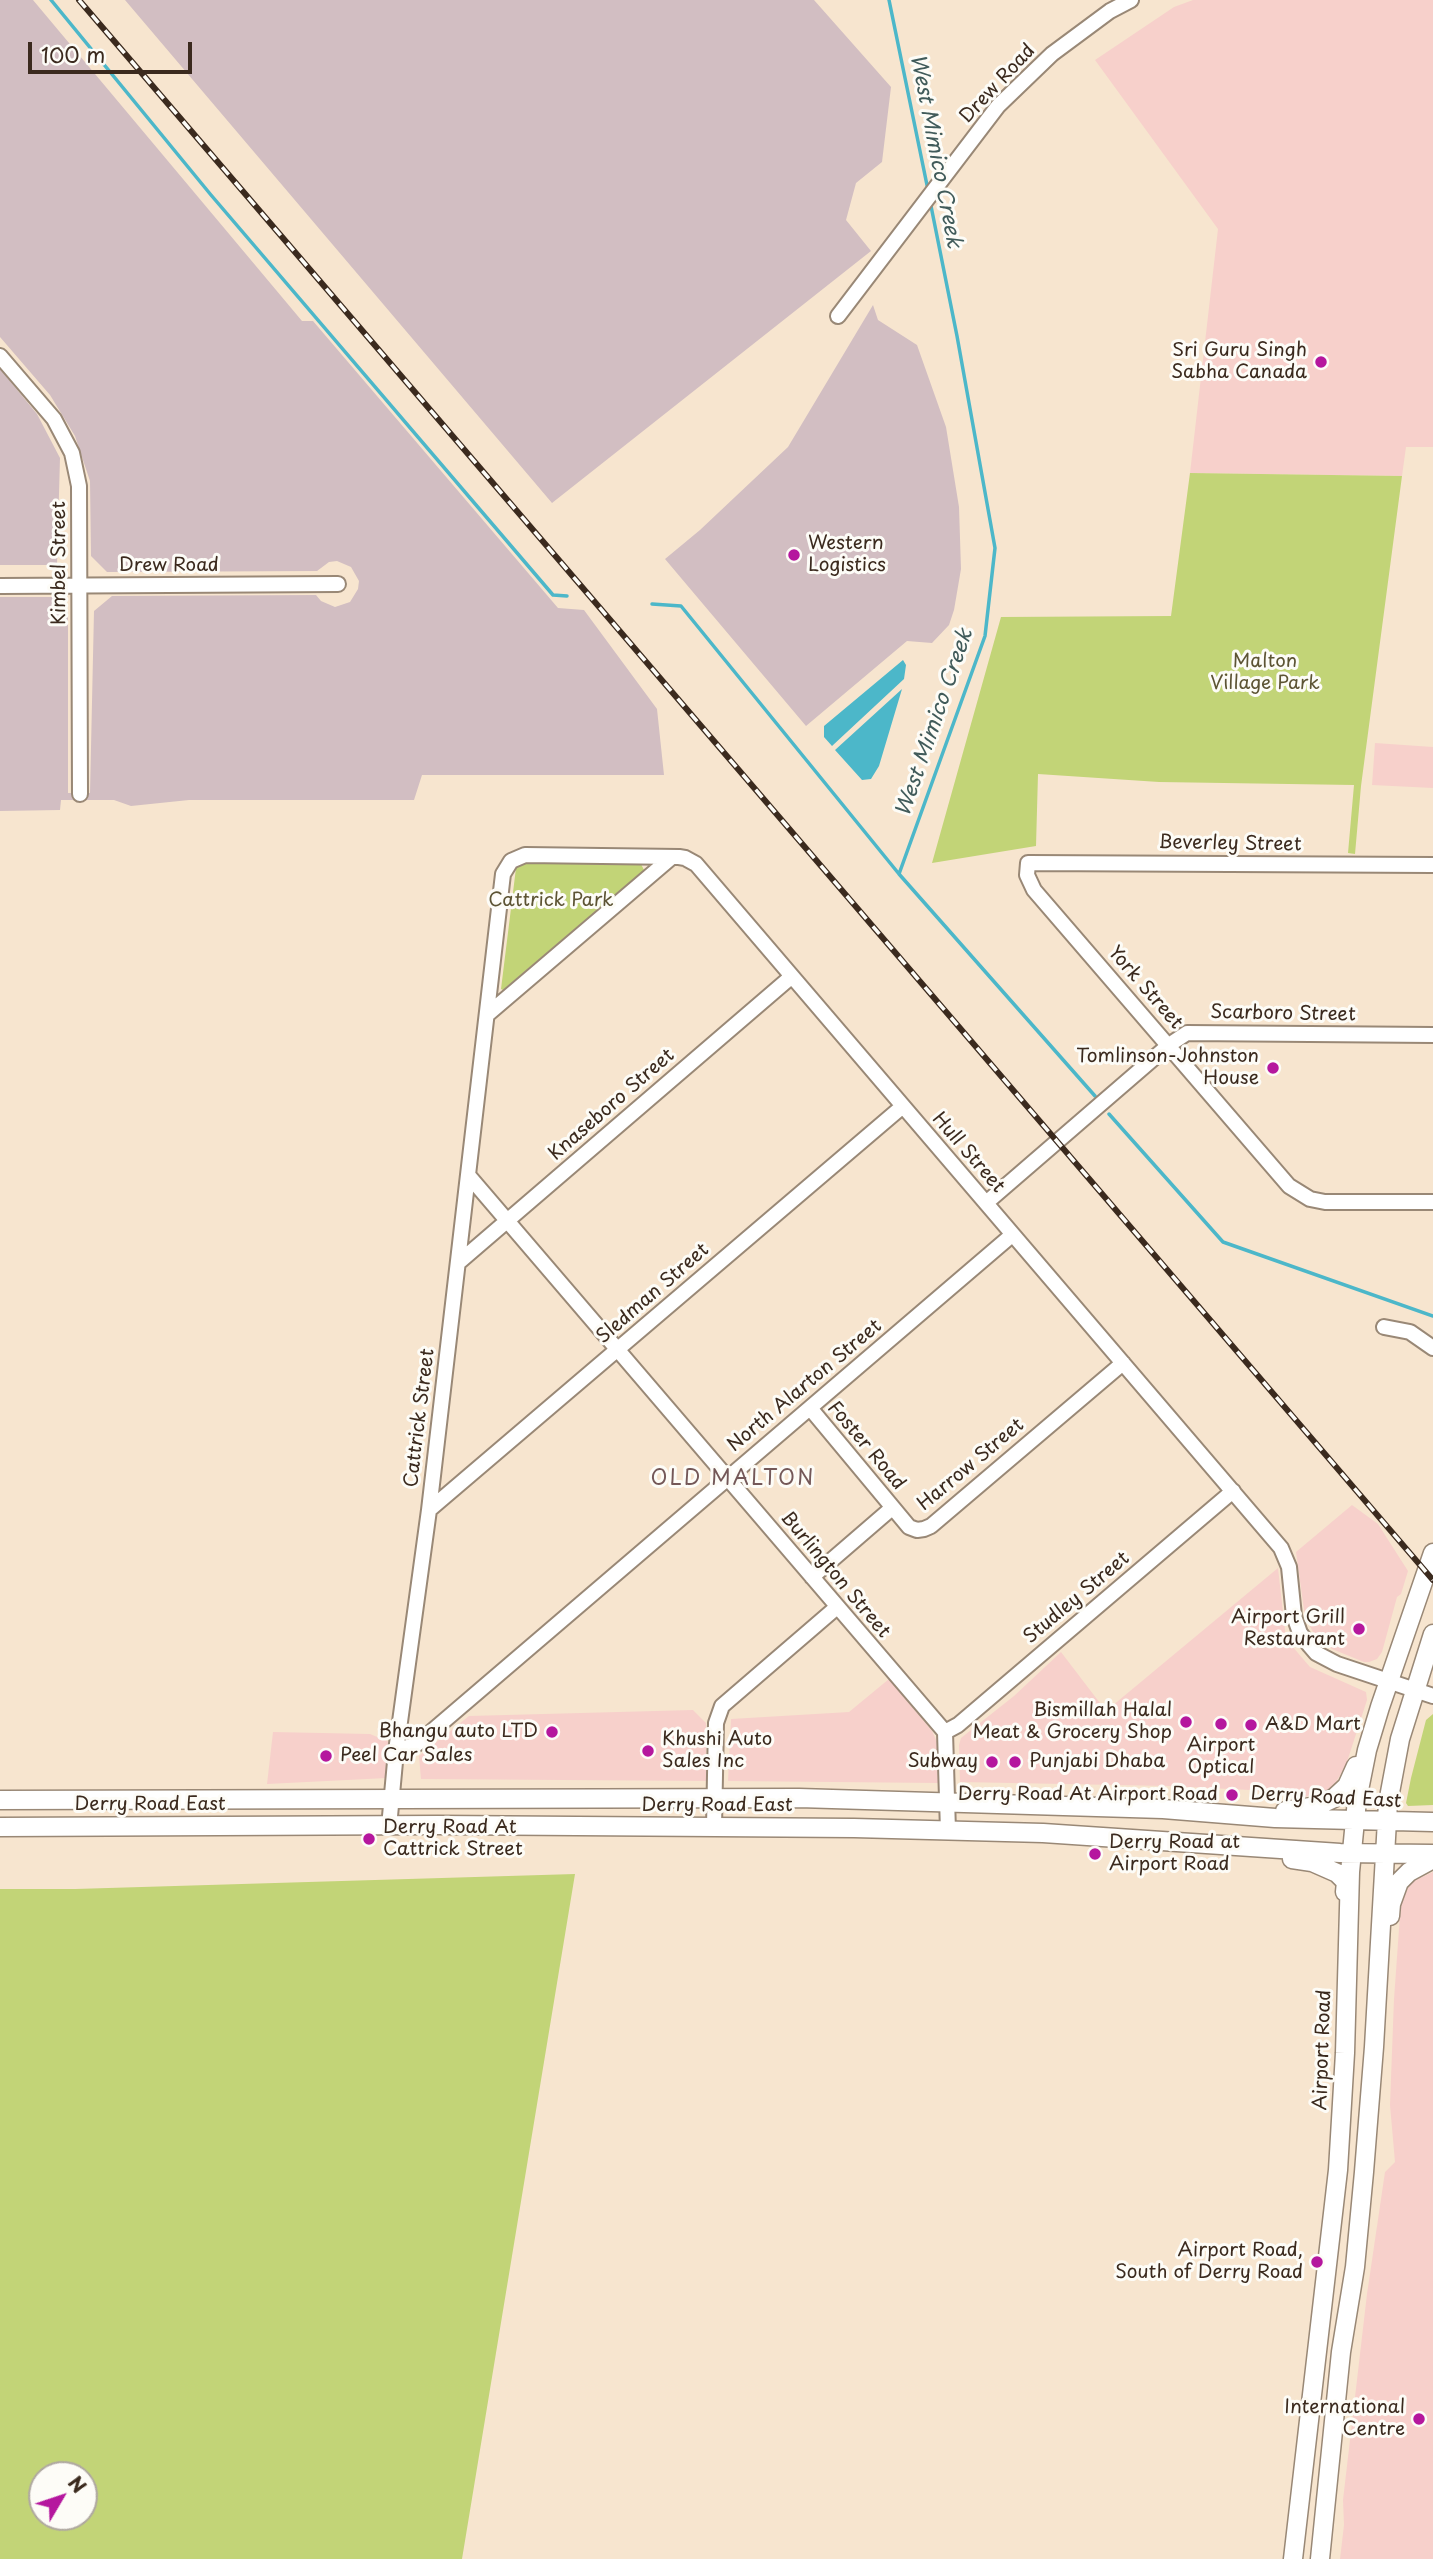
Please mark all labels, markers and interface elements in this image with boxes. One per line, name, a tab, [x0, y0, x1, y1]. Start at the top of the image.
scale bar	[32, 28, 196, 72]
text: 100 m	[41, 38, 105, 70]
street label: Drew Road	[956, 40, 1040, 128]
water label: West Mimico Creek	[904, 52, 966, 250]
place label: Sri Guru Singh Sabha Canada	[1171, 340, 1307, 384]
marker: Sri Guru Singh Sabha Canada	[1313, 354, 1329, 370]
street label: Kimbel Street	[49, 501, 71, 625]
place label: Western Logistics	[808, 533, 886, 577]
marker: Western Logistics	[786, 547, 802, 563]
street label: Drew Road	[119, 555, 219, 577]
water label: West Mimico Creek	[891, 626, 979, 820]
park label: Malton Village Park	[1210, 651, 1320, 695]
street label: Beverley Street	[1158, 831, 1302, 857]
park label: Cattrick Park	[488, 890, 614, 912]
street label: York Street	[1103, 942, 1187, 1034]
street label: Scarboro Street	[1210, 1001, 1356, 1027]
street label: Knaseboro Street	[545, 1044, 679, 1166]
place label: Tomlinson-Johnston House	[1076, 1046, 1259, 1090]
marker: Tomlinson-Johnston House	[1265, 1060, 1281, 1076]
street label: Hull Street	[927, 1108, 1009, 1198]
street label: Sledman Street	[592, 1239, 714, 1349]
street label: North Alarton Street	[723, 1315, 887, 1457]
street label: Cattrick Street	[400, 1347, 440, 1489]
street label: Foster Road	[822, 1397, 910, 1495]
street label: Harrow Street	[913, 1414, 1029, 1516]
district label: OLD MALTON	[652, 1466, 814, 1492]
street label: Burlington Street	[775, 1507, 895, 1643]
street label: Studley Street	[1020, 1547, 1134, 1649]
place label: Airport Grill Restaurant	[1231, 1607, 1345, 1651]
marker: Airport Grill Restaurant	[1351, 1621, 1367, 1637]
place label: Bismillah Halal Meat & Grocery Shop	[972, 1700, 1172, 1744]
marker: Bismillah Halal Meat & Grocery Shop	[1178, 1714, 1194, 1730]
place label: A&D Mart	[1265, 1714, 1361, 1736]
marker: Airport Optical	[1213, 1716, 1229, 1732]
marker: A&D Mart	[1243, 1717, 1259, 1733]
place label: Bhangu auto LTD	[379, 1721, 538, 1743]
marker: Bhangu auto LTD	[544, 1724, 560, 1740]
place label: Khushi Auto Sales Inc	[662, 1729, 772, 1773]
place label: Airport Optical	[1187, 1735, 1255, 1779]
marker: Khushi Auto Sales Inc	[640, 1743, 656, 1759]
place label: Peel Car Sales	[340, 1745, 472, 1767]
marker: Peel Car Sales	[318, 1748, 334, 1764]
place label: Subway	[907, 1751, 978, 1773]
place label: Punjabi Dhaba	[1029, 1751, 1165, 1773]
marker: Subway	[984, 1754, 1000, 1770]
marker: Punjabi Dhaba	[1007, 1754, 1023, 1770]
street label: Derry Road East	[1250, 1783, 1402, 1813]
place label: Derry Road At Airport Road	[958, 1784, 1218, 1806]
marker: Derry Road At Airport Road	[1224, 1787, 1240, 1803]
street label: Derry Road East	[75, 1794, 225, 1816]
street label: Derry Road East	[642, 1795, 792, 1817]
place label: Derry Road At Cattrick Street	[383, 1817, 523, 1861]
marker: Derry Road At Cattrick Street	[361, 1831, 377, 1847]
place label: Derry Road at Airport Road	[1109, 1832, 1240, 1876]
marker: Derry Road at Airport Road	[1087, 1846, 1103, 1862]
street label: Airport Road	[1310, 1989, 1336, 2111]
place label: Airport Road, South of Derry Road	[1115, 2240, 1303, 2284]
marker: Airport Road, South of Derry Road	[1309, 2254, 1325, 2270]
place label: International Centre	[1284, 2397, 1405, 2441]
marker: International Centre	[1411, 2411, 1427, 2427]
north arrow	[28, 2461, 98, 2531]
text: N	[62, 2469, 93, 2499]

